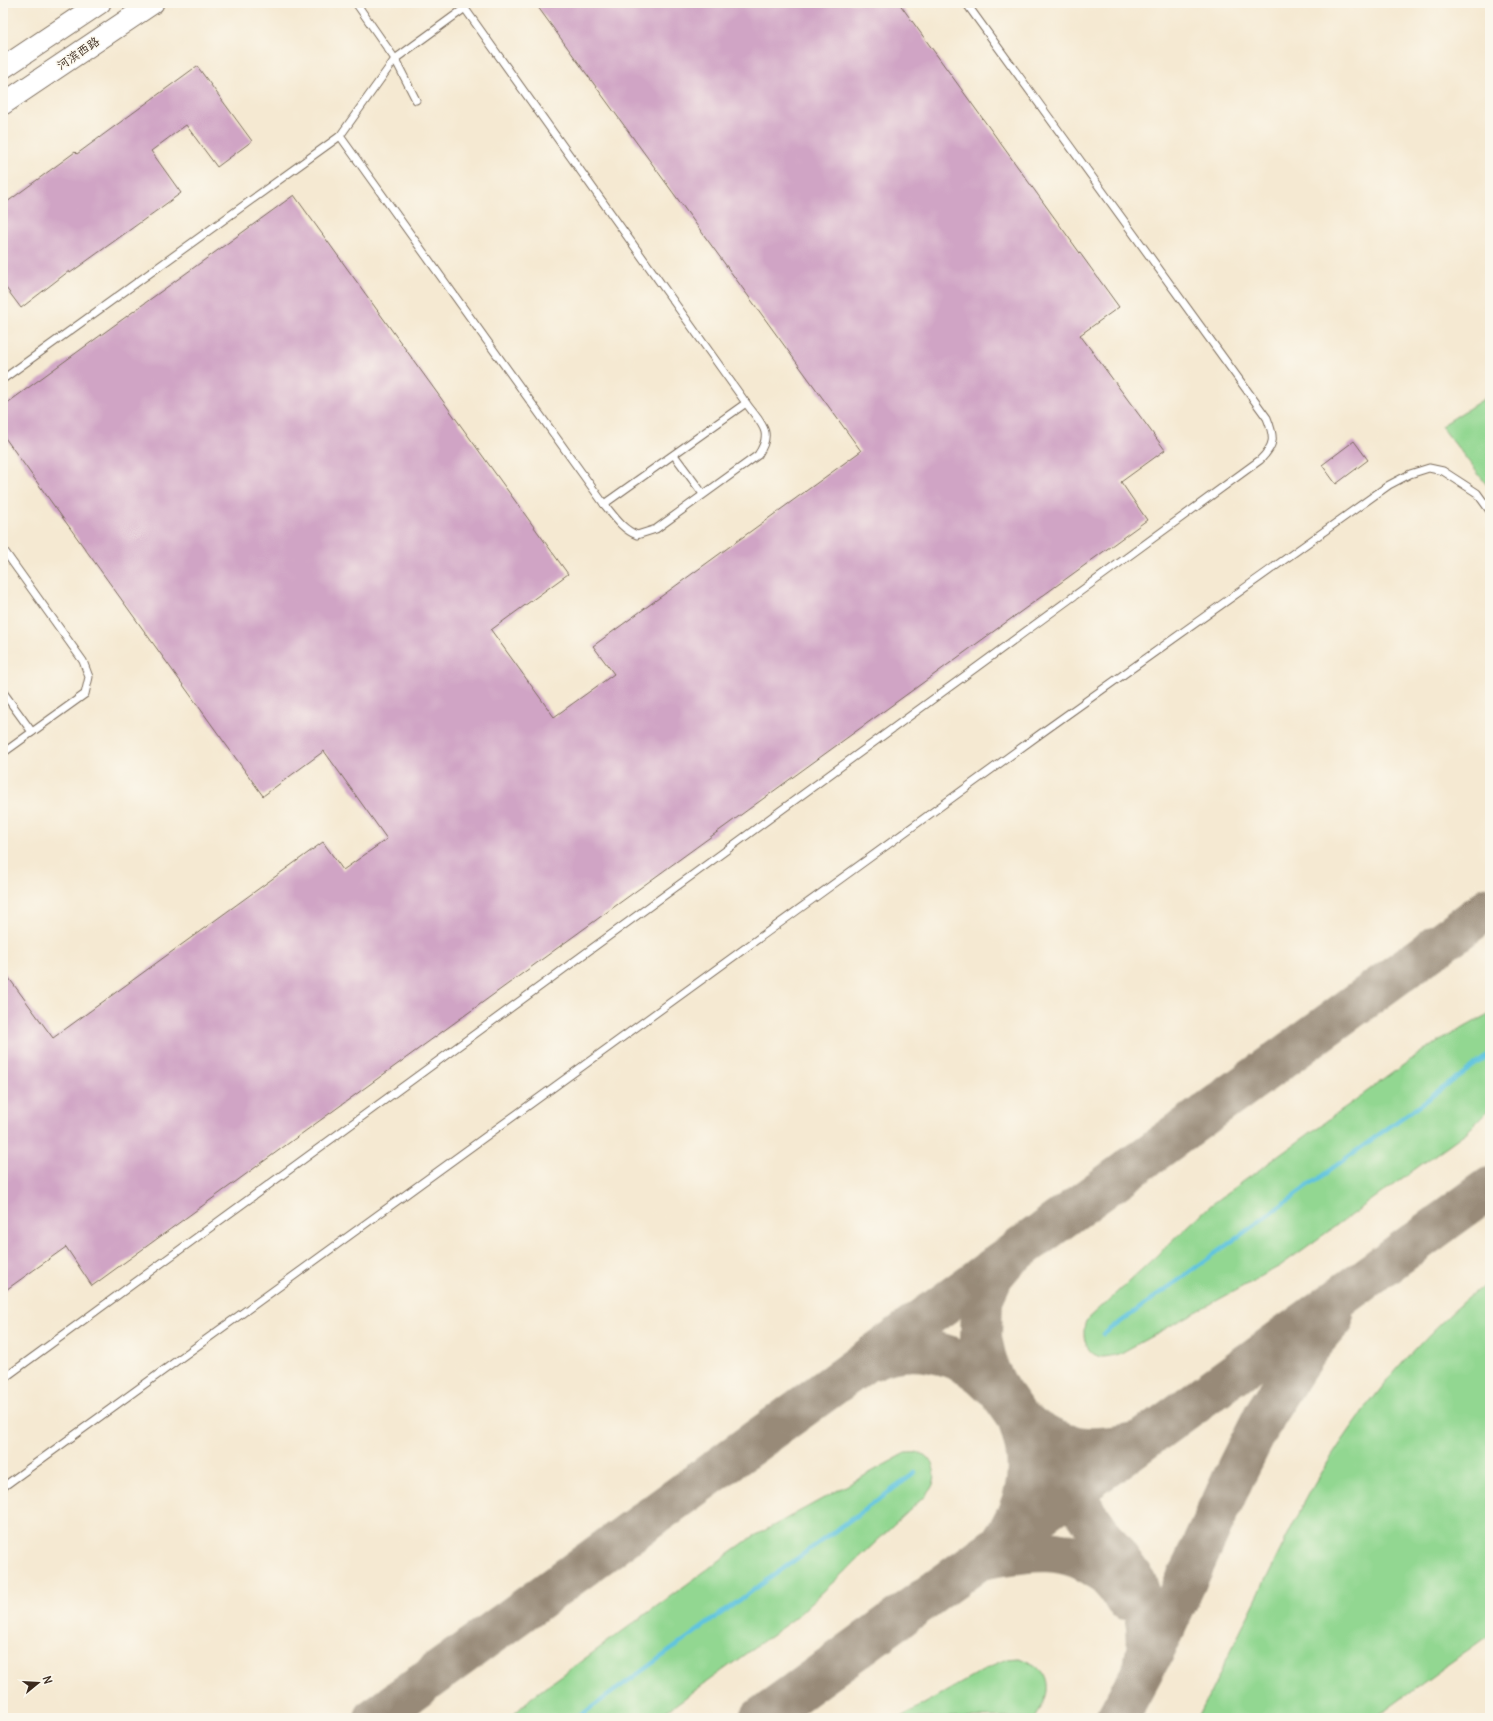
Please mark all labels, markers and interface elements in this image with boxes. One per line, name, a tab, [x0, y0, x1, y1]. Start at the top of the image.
street label: 河滨西路	[54, 33, 102, 73]
north arrow	[18, 1663, 58, 1703]
text: N	[40, 1674, 55, 1686]

